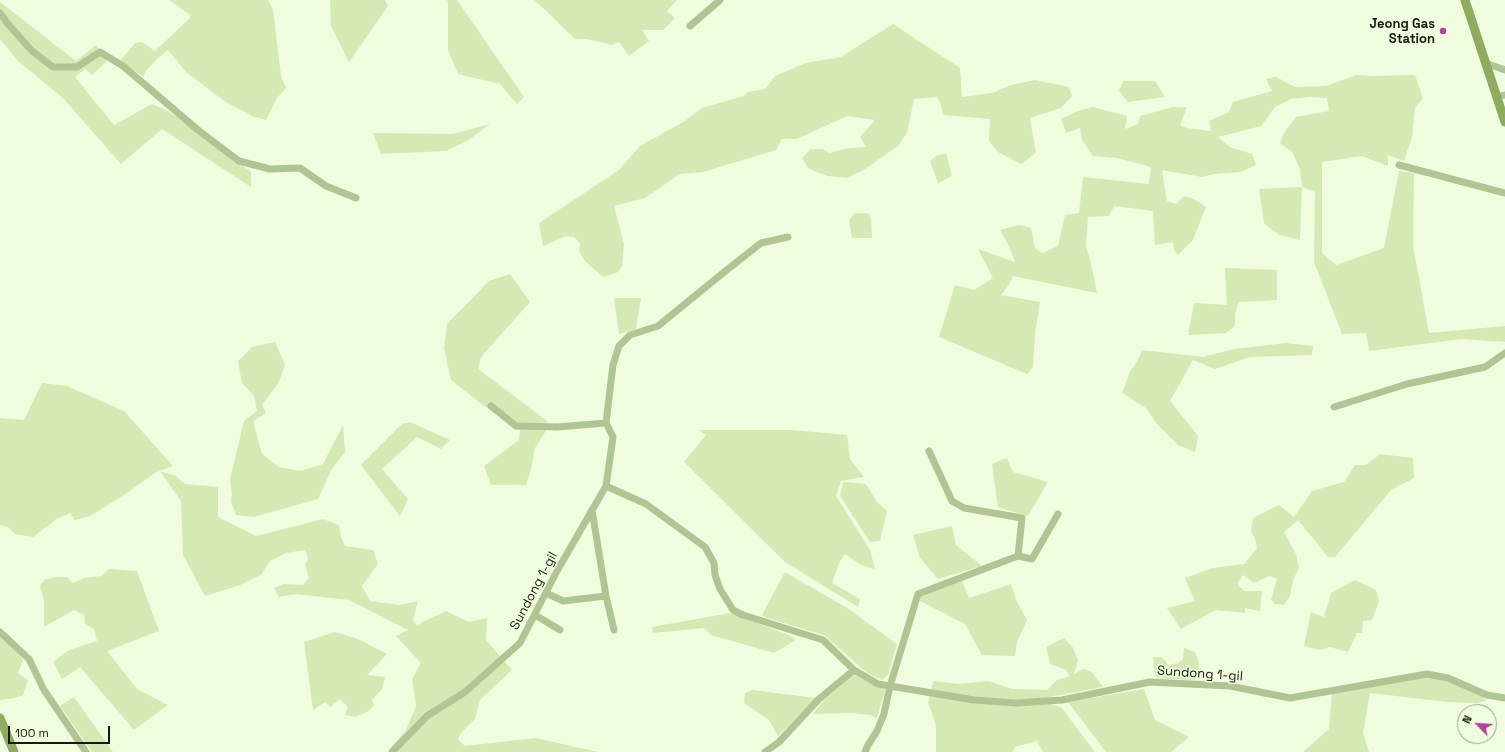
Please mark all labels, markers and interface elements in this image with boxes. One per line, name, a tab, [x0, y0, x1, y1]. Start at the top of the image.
place label: Jeong Gas Station	[1370, 16, 1435, 47]
marker: Jeong Gas Station	[1438, 26, 1448, 36]
street label: Sundong 1-gil	[507, 549, 561, 633]
street label: Sundong 1-gil	[1157, 663, 1243, 685]
north arrow	[1457, 704, 1497, 744]
text: N	[1459, 713, 1475, 726]
scale bar	[10, 718, 112, 744]
text: 100 m	[15, 725, 49, 741]

